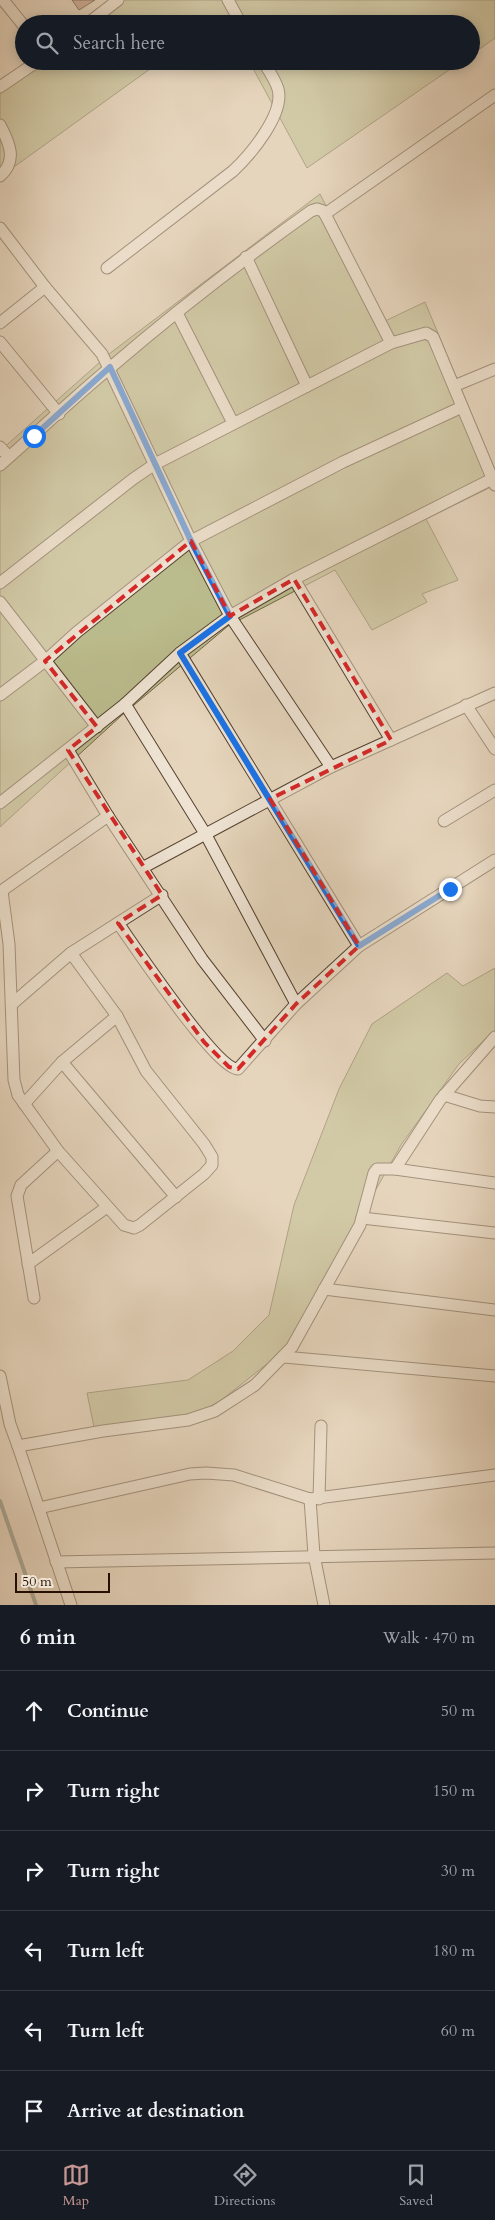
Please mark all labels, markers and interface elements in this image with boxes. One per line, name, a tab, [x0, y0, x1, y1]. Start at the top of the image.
search box	[15, 15, 480, 70]
icon: search	[33, 29, 61, 57]
text: Search here	[73, 30, 165, 56]
route start	[23, 425, 46, 448]
route end	[439, 878, 462, 901]
scale bar	[15, 1570, 110, 1593]
text: 50 m	[22, 1572, 52, 1591]
text: 6 min	[20, 1623, 76, 1652]
text: Walk · 470 m	[383, 1627, 475, 1649]
icon: ahead	[20, 1697, 48, 1725]
text: Continue	[67, 1698, 149, 1724]
text: 50 m	[441, 1700, 475, 1722]
icon: right	[20, 1777, 48, 1805]
text: Turn right	[67, 1778, 159, 1804]
text: 150 m	[433, 1780, 475, 1802]
icon: right	[20, 1857, 48, 1885]
text: Turn right	[67, 1858, 159, 1884]
text: 30 m	[441, 1860, 475, 1882]
icon: left	[20, 1937, 48, 1965]
text: Turn left	[67, 1938, 144, 1964]
text: 180 m	[433, 1940, 475, 1962]
icon: left	[20, 2017, 48, 2045]
text: Turn left	[67, 2018, 144, 2044]
text: 60 m	[441, 2020, 475, 2042]
icon: arrive	[20, 2097, 48, 2125]
text: Arrive at destination	[67, 2098, 244, 2124]
tab: Map	[62, 2161, 90, 2210]
tab: Directions	[214, 2161, 275, 2210]
tab: Saved	[399, 2161, 433, 2210]

